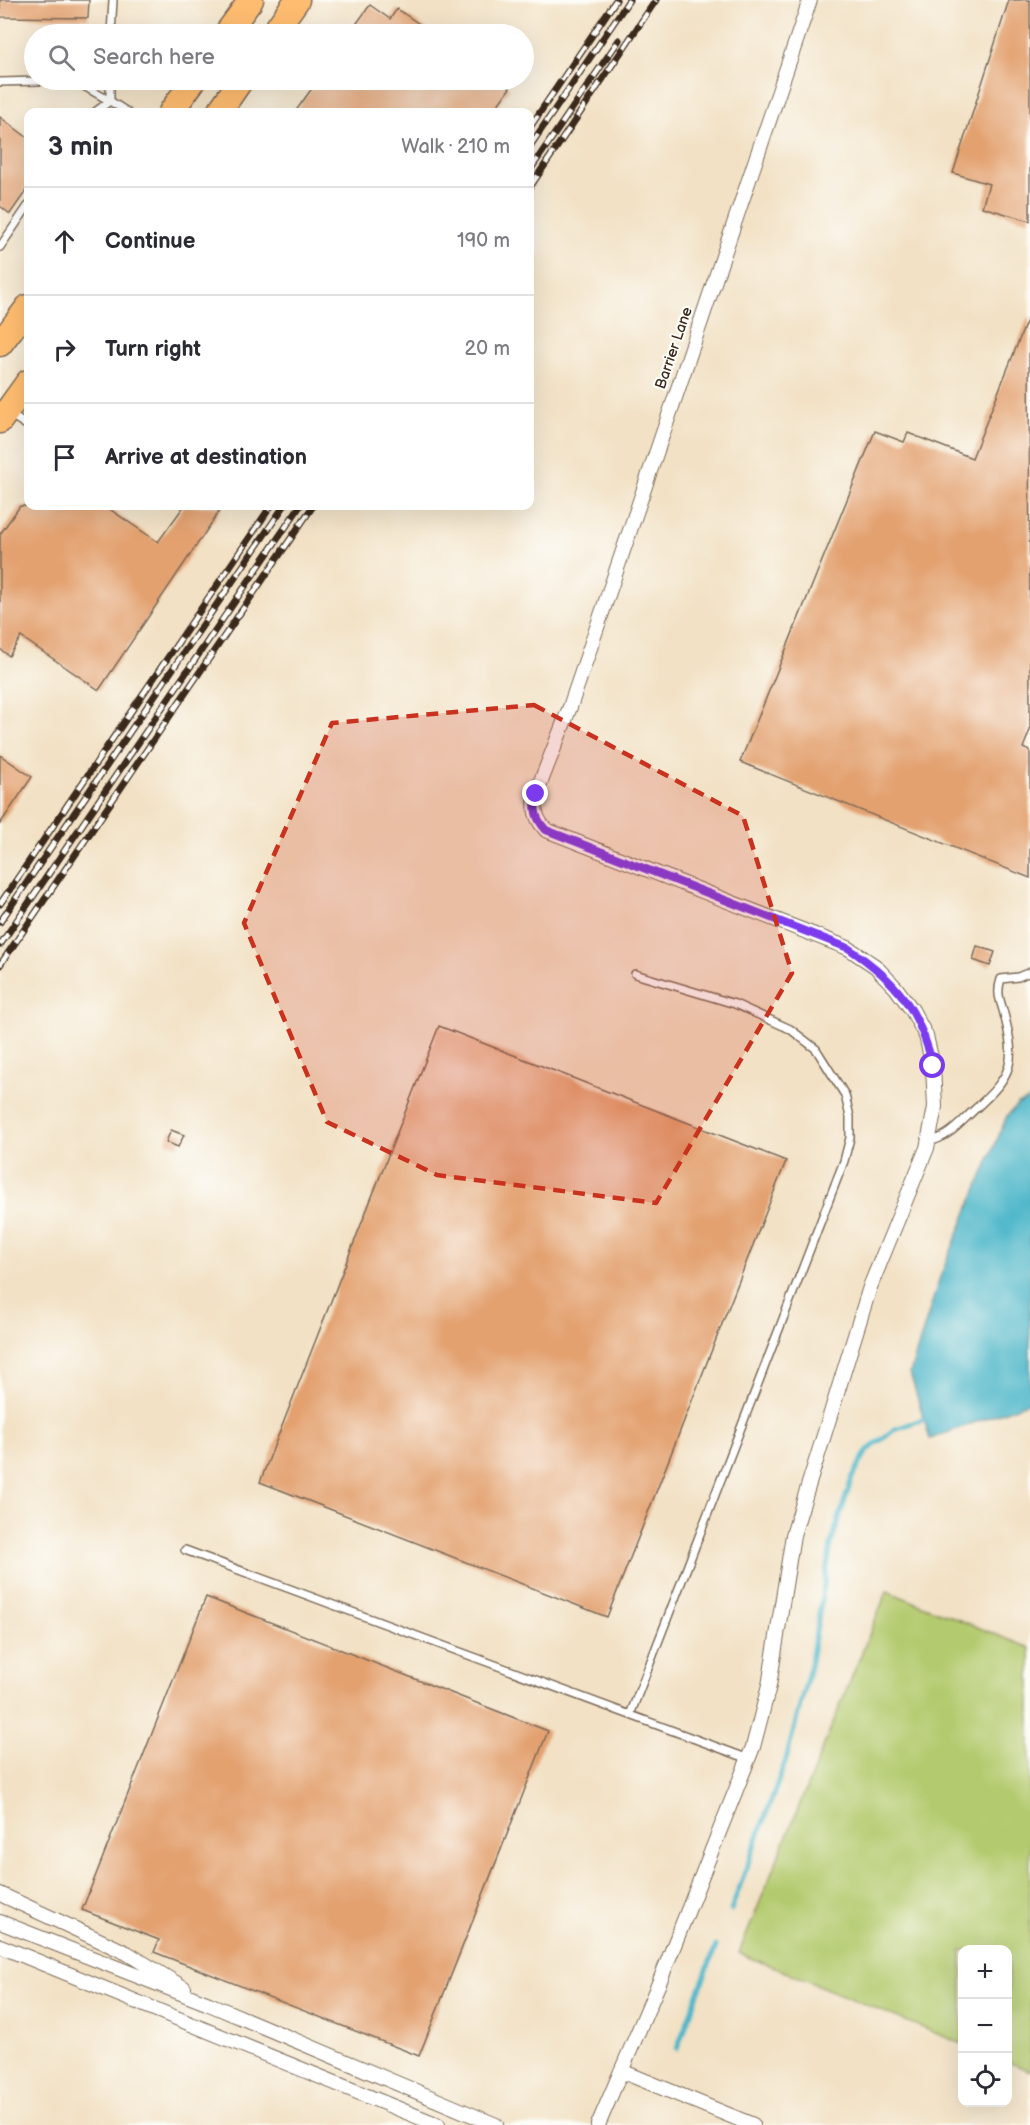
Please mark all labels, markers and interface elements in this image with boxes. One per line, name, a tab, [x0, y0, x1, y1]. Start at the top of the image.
search box	[24, 24, 534, 90]
icon: search	[45, 41, 78, 74]
text: Search here	[93, 44, 215, 71]
text: 3 min	[48, 132, 113, 163]
text: Walk · 210 m	[401, 135, 510, 159]
icon: ahead	[48, 225, 81, 258]
text: Continue	[105, 228, 195, 255]
text: 190 m	[457, 229, 510, 253]
street label: Barrier Lane	[651, 304, 697, 392]
icon: right	[48, 333, 81, 366]
text: Turn right	[105, 336, 201, 363]
text: 20 m	[465, 337, 510, 361]
icon: arrive	[48, 441, 81, 474]
text: Arrive at destination	[105, 444, 307, 471]
route end	[522, 780, 548, 806]
route start	[919, 1052, 945, 1078]
map controls	[958, 1945, 1012, 2107]
button: +	[958, 1945, 1012, 1999]
button: −	[958, 1999, 1012, 2053]
button: locate	[958, 2053, 1012, 2107]

